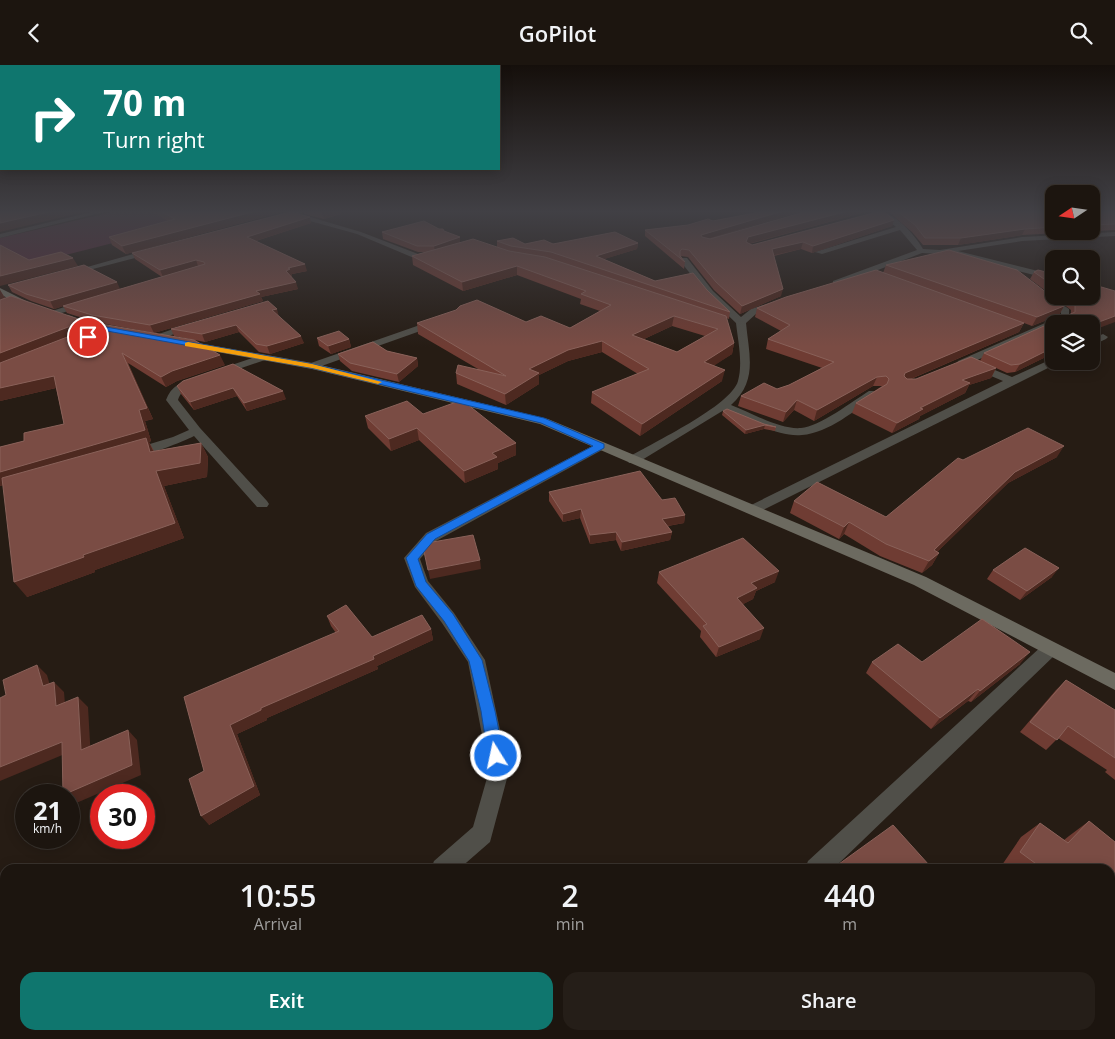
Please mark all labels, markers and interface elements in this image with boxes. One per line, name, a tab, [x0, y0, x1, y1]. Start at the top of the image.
text: GoPilot	[519, 18, 596, 48]
icon: back	[20, 19, 48, 47]
icon: search	[1067, 19, 1095, 47]
text: 70 m	[103, 79, 186, 126]
icon: right	[20, 85, 85, 150]
text: Turn right	[103, 124, 205, 154]
north arrow	[1045, 185, 1100, 240]
map controls	[1045, 185, 1100, 370]
button: search	[1045, 250, 1100, 305]
button: layers	[1045, 315, 1100, 370]
pin	[67, 316, 109, 358]
icon: arrive	[74, 323, 102, 351]
position arrow	[469, 729, 521, 781]
speed limit sign: 30	[90, 784, 155, 849]
text: 21	[33, 793, 62, 827]
text: km/h	[33, 820, 62, 837]
text: 10:55	[240, 875, 316, 916]
text: 2	[562, 875, 579, 916]
text: 440	[824, 875, 875, 916]
text: Arrival	[254, 913, 302, 935]
text: min	[556, 913, 585, 935]
text: m	[842, 913, 857, 935]
button: Exit	[20, 972, 553, 1030]
button: Share	[563, 972, 1095, 1030]

